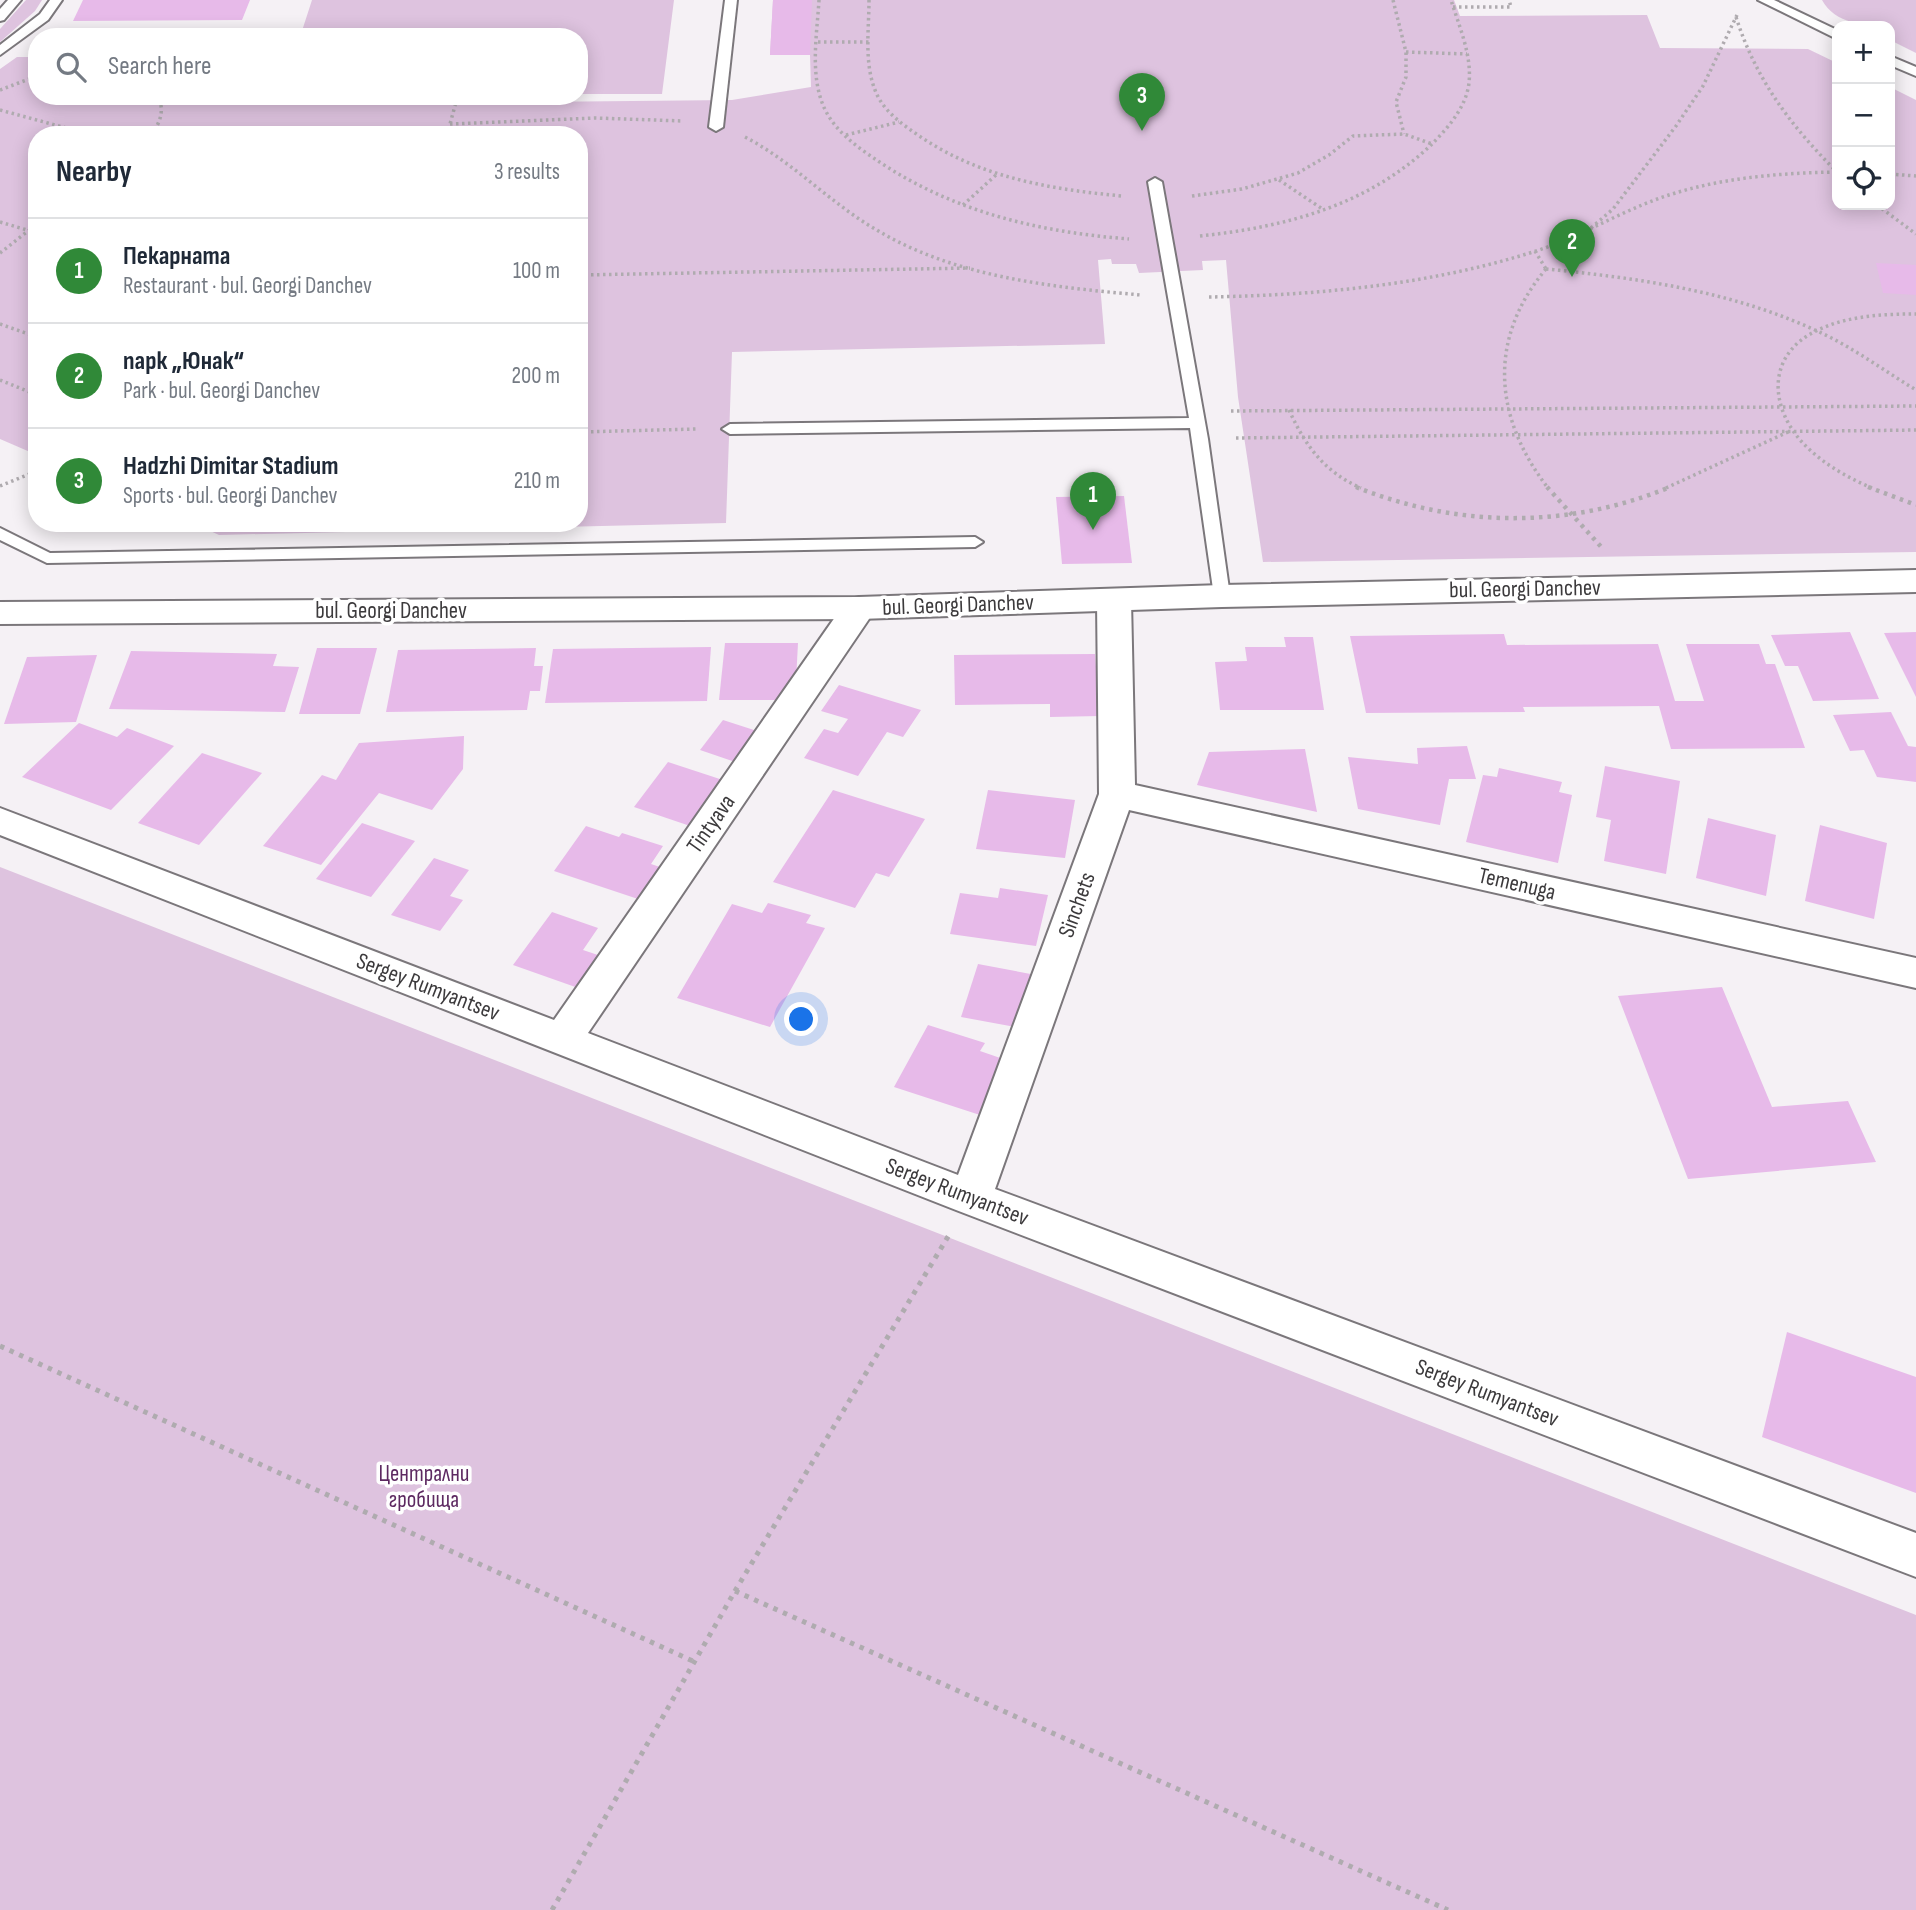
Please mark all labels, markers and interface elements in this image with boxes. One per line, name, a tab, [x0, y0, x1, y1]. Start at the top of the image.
map controls	[1832, 21, 1895, 210]
button: +	[1832, 21, 1895, 84]
search box	[28, 28, 588, 105]
icon: search	[52, 48, 90, 86]
text: Search here	[108, 51, 211, 82]
pin: 3	[1119, 73, 1165, 131]
button: −	[1832, 84, 1895, 147]
button: locate	[1832, 147, 1895, 210]
text: Nearby	[56, 154, 132, 190]
text: 3 results	[494, 158, 560, 186]
pin: 2	[1549, 219, 1595, 277]
text: Пекарната	[123, 241, 230, 272]
text: 1	[74, 257, 84, 285]
text: 100 m	[513, 257, 560, 285]
text: Restaurant · bul. Georgi Danchev	[123, 272, 372, 300]
text: парк „Юнак“	[123, 346, 244, 377]
text: 2	[74, 362, 84, 390]
text: 200 m	[512, 362, 560, 390]
text: Park · bul. Georgi Danchev	[123, 377, 320, 405]
text: Hadzhi Dimitar Stadium	[123, 451, 338, 482]
text: 3	[74, 467, 84, 495]
text: 210 m	[514, 467, 560, 495]
pin: 1	[1070, 472, 1116, 530]
text: Sports · bul. Georgi Danchev	[123, 482, 338, 510]
street label: bul. Georgi Danchev	[1449, 574, 1601, 604]
street label: bul. Georgi Danchev	[882, 588, 1034, 622]
street label: bul. Georgi Danchev	[315, 597, 467, 625]
street label: Tintyava	[681, 789, 741, 859]
street label: Temenuga	[1476, 862, 1558, 906]
street label: Sinchets	[1052, 869, 1102, 941]
street label: Sergey Rumyantsev	[352, 947, 504, 1027]
your location	[784, 1002, 818, 1036]
street label: Sergey Rumyantsev	[881, 1152, 1033, 1232]
street label: Sergey Rumyantsev	[1411, 1353, 1563, 1433]
park label: Централни гробища	[379, 1460, 469, 1514]

